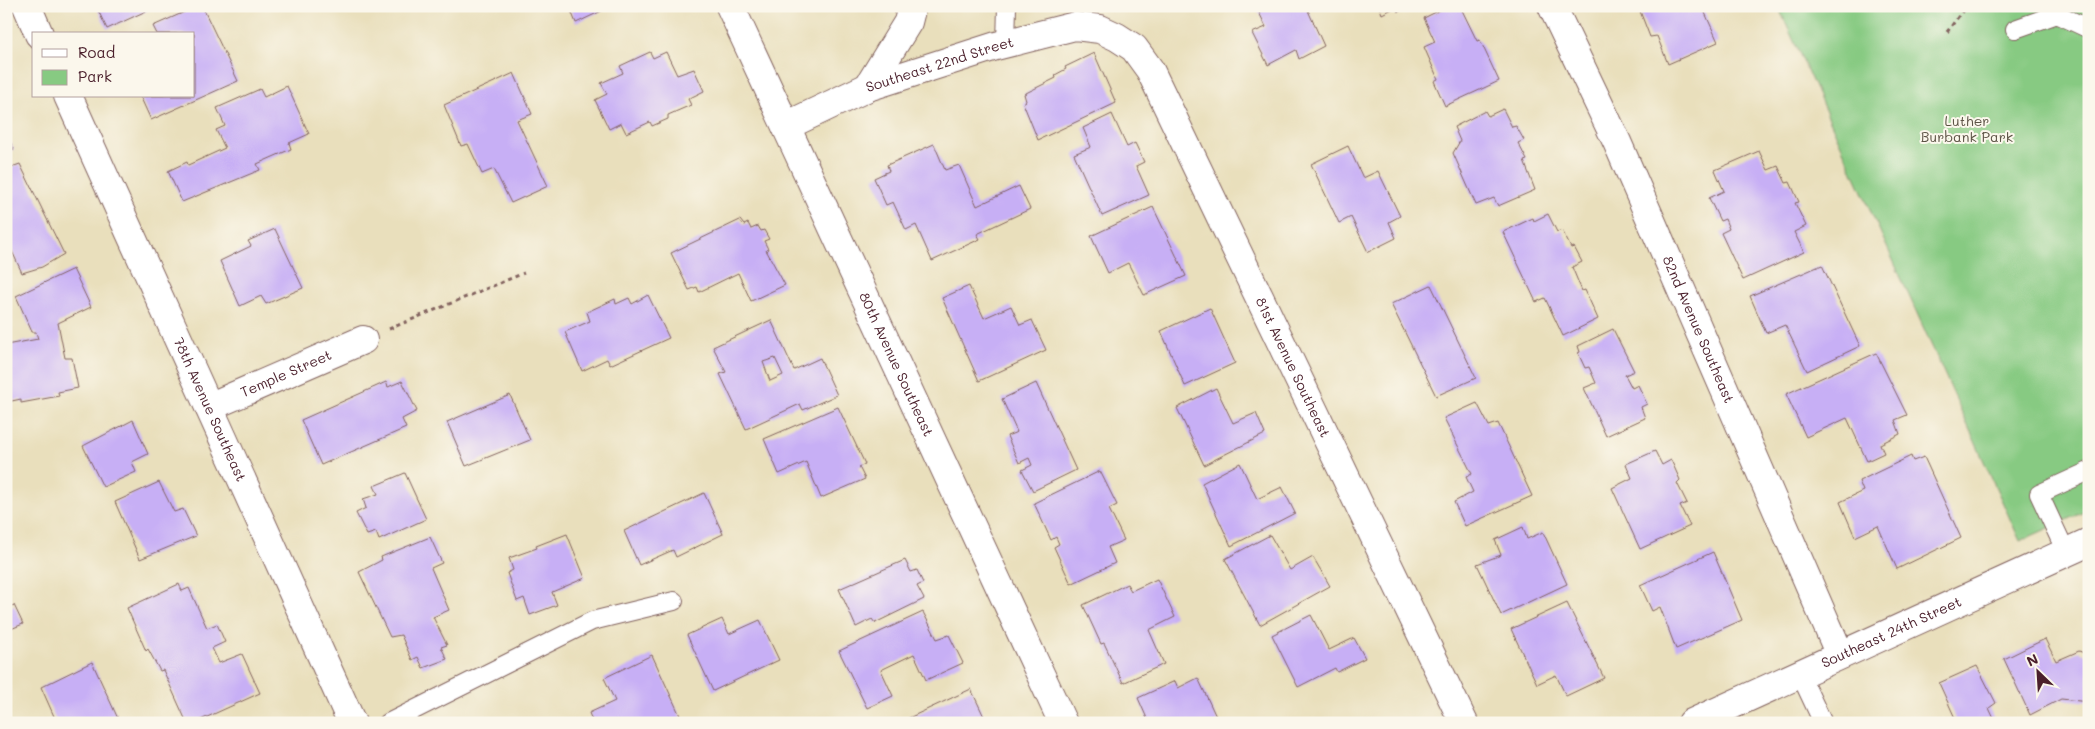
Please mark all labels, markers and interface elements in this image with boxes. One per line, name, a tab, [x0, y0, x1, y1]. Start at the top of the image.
legend	[32, 32, 195, 98]
street label: Southeast 22nd Street	[863, 32, 1016, 96]
text: Road	[78, 42, 115, 62]
text: Park	[78, 66, 112, 86]
park label: Luther Burbank Park	[1921, 111, 2013, 146]
street label: 82nd Avenue Southeast	[1659, 253, 1739, 406]
street label: 80th Avenue Southeast	[855, 289, 939, 439]
street label: 81st Avenue Southeast	[1252, 294, 1335, 440]
street label: 78th Avenue Southeast	[170, 334, 251, 484]
street label: Temple Street	[237, 345, 334, 401]
street label: Southeast 24th Street	[1818, 592, 1964, 672]
north arrow	[2012, 646, 2062, 696]
text: N	[2023, 649, 2041, 671]

